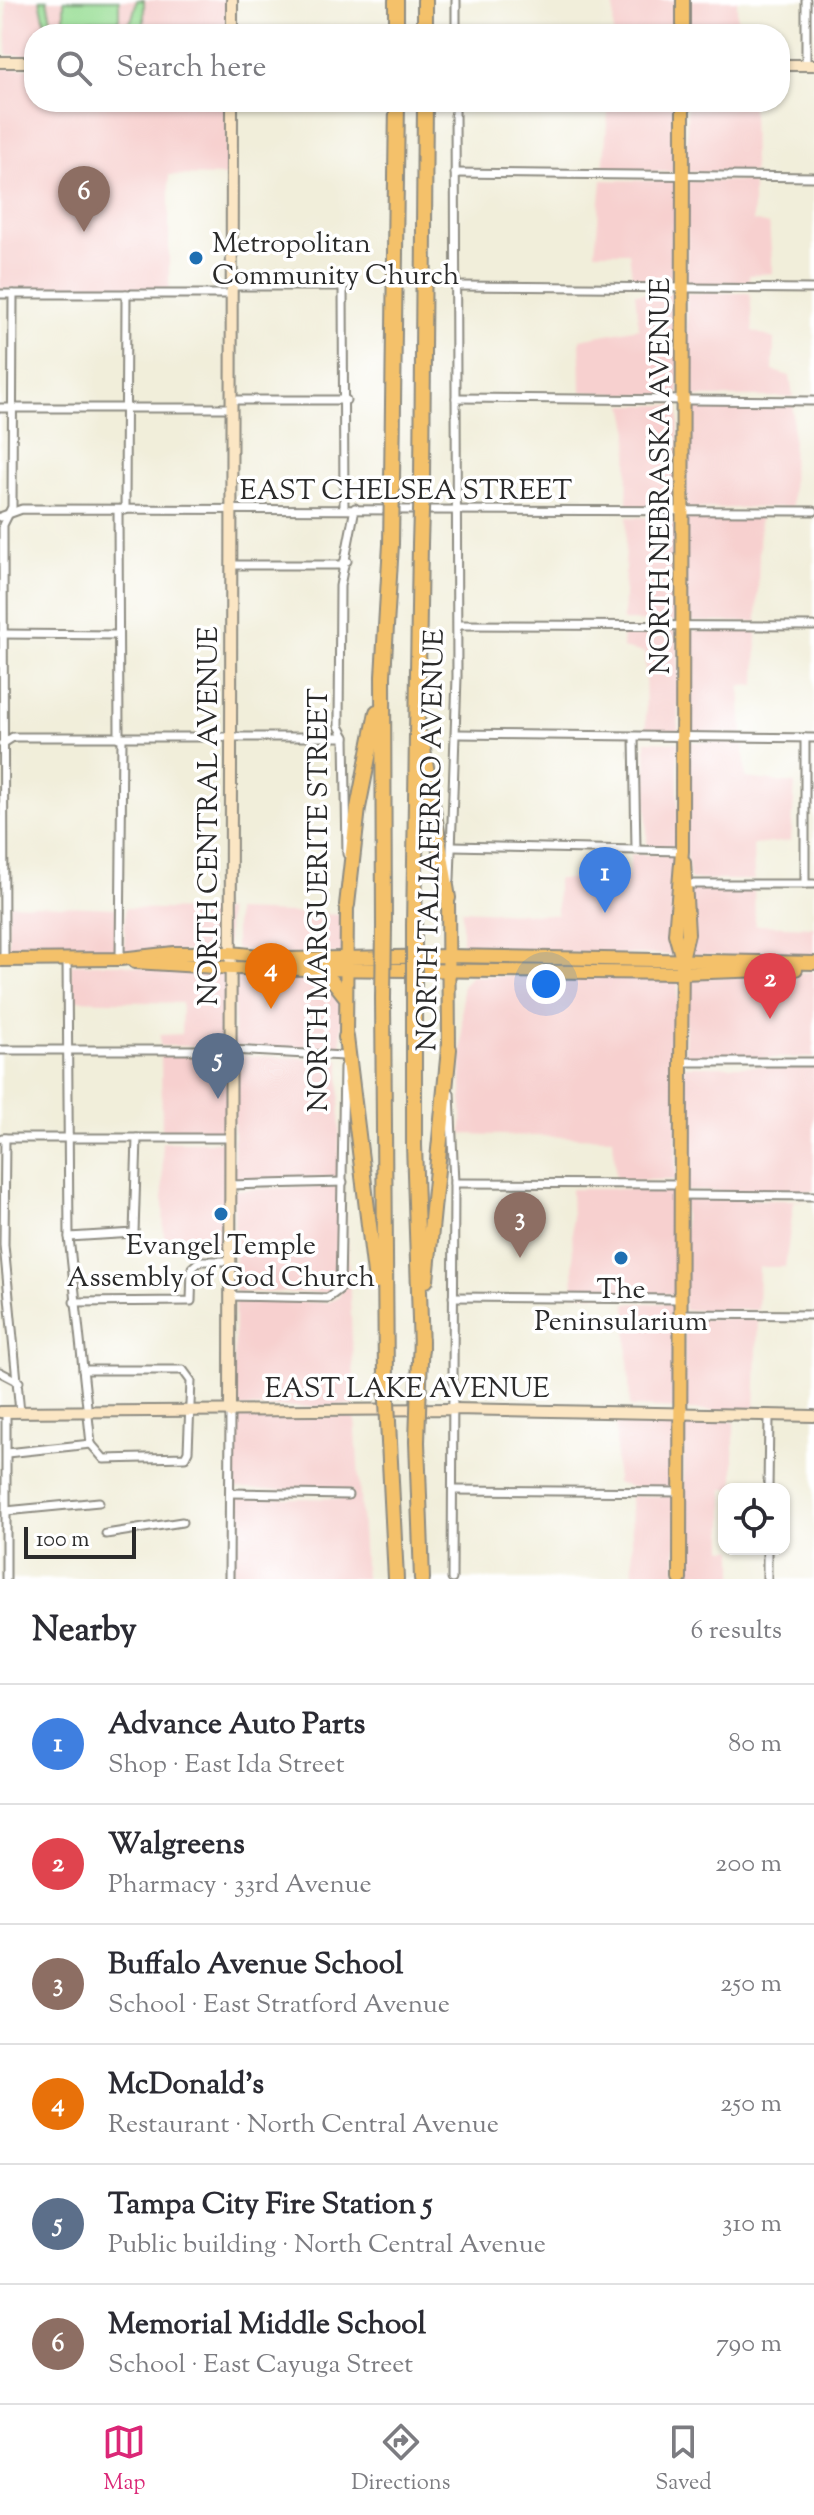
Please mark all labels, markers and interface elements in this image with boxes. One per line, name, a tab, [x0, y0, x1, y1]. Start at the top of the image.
search box	[24, 24, 790, 112]
icon: search	[52, 46, 96, 90]
text: Search here	[116, 47, 266, 90]
pin: 6	[58, 166, 110, 232]
place label: Metropolitan Community Church	[212, 225, 459, 297]
marker: Metropolitan Community Church	[187, 249, 205, 267]
street label: NORTH NEBRASKA AVENUE	[642, 277, 682, 675]
street label: EAST CHELSEA STREET	[240, 472, 573, 512]
street label: NORTH CENTRAL AVENUE	[190, 626, 230, 1006]
street label: NORTH TALIAFERRO AVENUE	[408, 628, 456, 1052]
street label: NORTH MARGUERITE STREET	[300, 688, 340, 1112]
pin: 1	[579, 847, 631, 913]
pin: 4	[245, 943, 297, 1009]
pin: 2	[744, 953, 796, 1019]
your location	[526, 964, 566, 1004]
pin: 5	[192, 1033, 244, 1099]
pin: 3	[494, 1192, 546, 1258]
marker: Evangel Temple Assembly of God Church	[212, 1205, 230, 1223]
place label: Evangel Temple Assembly of God Church	[67, 1227, 375, 1299]
marker: The Peninsularium	[612, 1249, 630, 1267]
place label: The Peninsularium	[534, 1271, 708, 1343]
street label: EAST LAKE AVENUE	[265, 1370, 549, 1410]
map controls	[718, 1483, 790, 1555]
button: locate	[718, 1483, 790, 1555]
scale bar	[24, 1523, 136, 1559]
text: 100 m	[36, 1525, 89, 1557]
text: Nearby	[32, 1607, 137, 1656]
text: 6 results	[690, 1613, 782, 1650]
text: Advance Auto Parts	[108, 1704, 365, 1747]
text: 1	[54, 1726, 62, 1763]
text: 80 m	[728, 1726, 782, 1763]
text: Shop · East Ida Street	[108, 1747, 345, 1784]
text: Walgreens	[108, 1824, 245, 1867]
text: 2	[52, 1846, 64, 1883]
text: 200 m	[715, 1846, 782, 1883]
text: Pharmacy · 33rd Avenue	[108, 1867, 372, 1904]
text: Buffalo Avenue School	[108, 1944, 403, 1987]
text: 3	[53, 1966, 63, 2003]
text: 250 m	[720, 1966, 782, 2003]
text: School · East Stratford Avenue	[108, 1987, 450, 2024]
text: McDonald's	[108, 2064, 264, 2107]
text: 4	[51, 2086, 65, 2123]
text: 250 m	[720, 2086, 782, 2123]
text: Restaurant · North Central Avenue	[108, 2107, 499, 2144]
text: Tampa City Fire Station 5	[108, 2184, 433, 2227]
text: 5	[54, 2206, 62, 2243]
text: 310 m	[722, 2206, 782, 2243]
text: Public building · North Central Avenue	[108, 2227, 546, 2264]
text: Memorial Middle School	[108, 2304, 426, 2347]
text: 6	[52, 2326, 64, 2363]
text: 790 m	[716, 2326, 782, 2363]
text: School · East Cayuga Street	[108, 2347, 413, 2384]
tab: Map	[102, 2420, 146, 2500]
tab: Directions	[351, 2420, 450, 2500]
tab: Saved	[655, 2420, 712, 2500]

